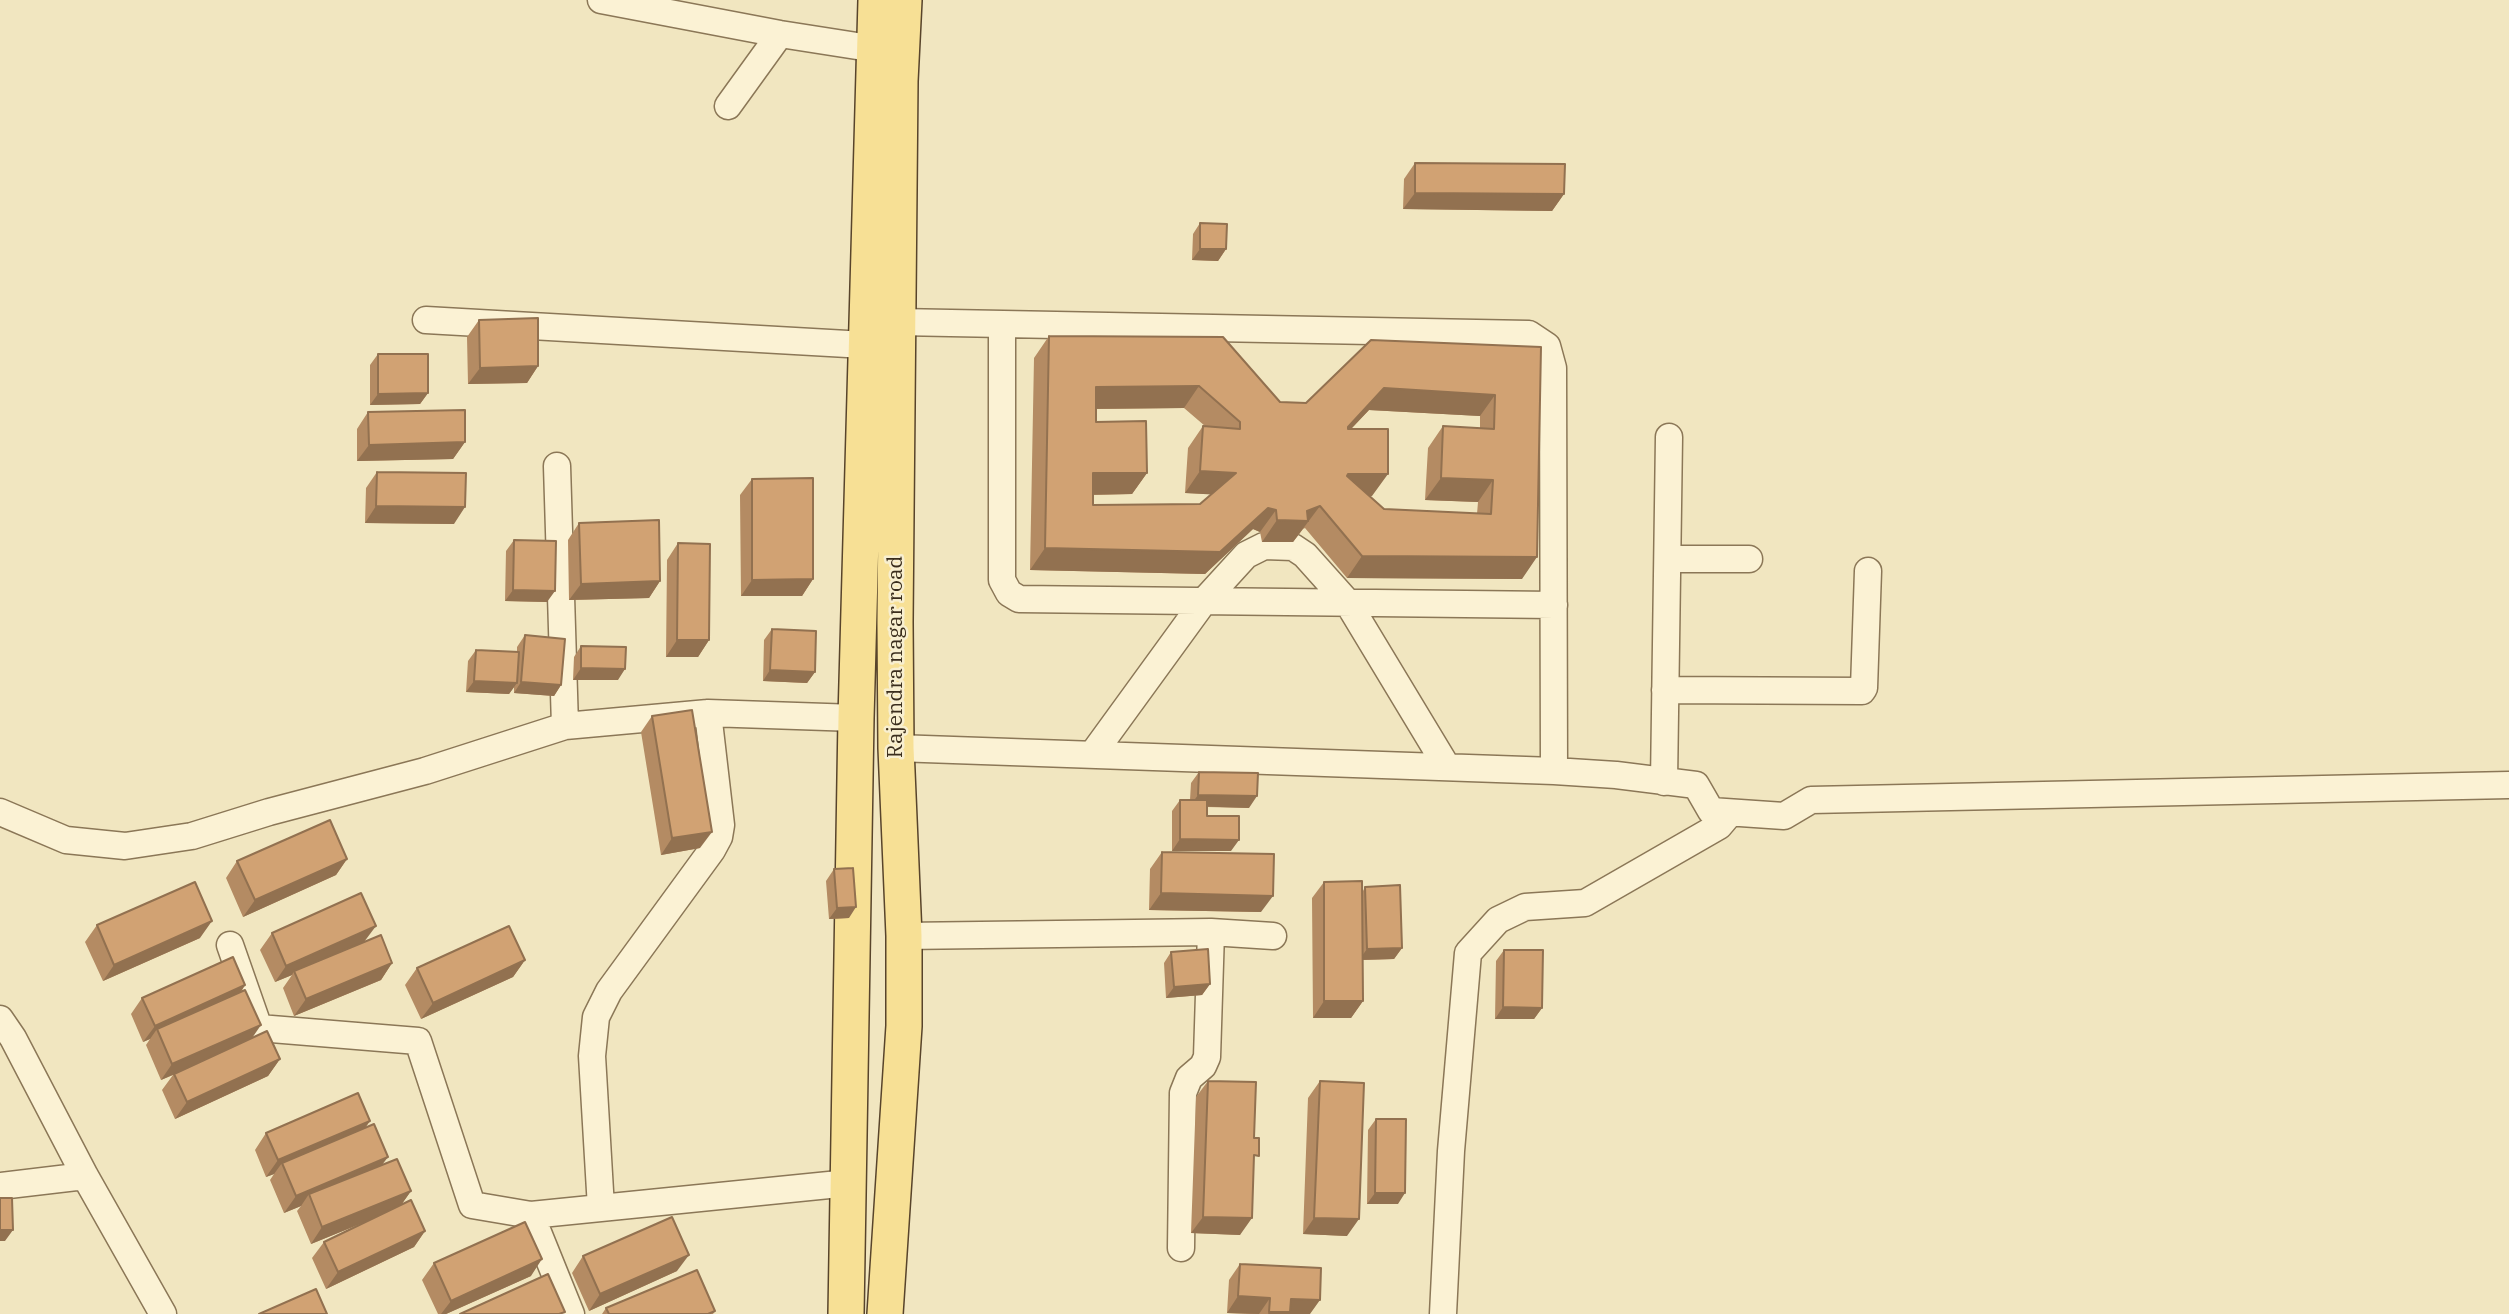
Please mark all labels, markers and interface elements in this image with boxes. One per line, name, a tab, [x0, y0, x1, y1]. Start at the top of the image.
street label: Rajendra nagar road	[883, 556, 909, 758]

